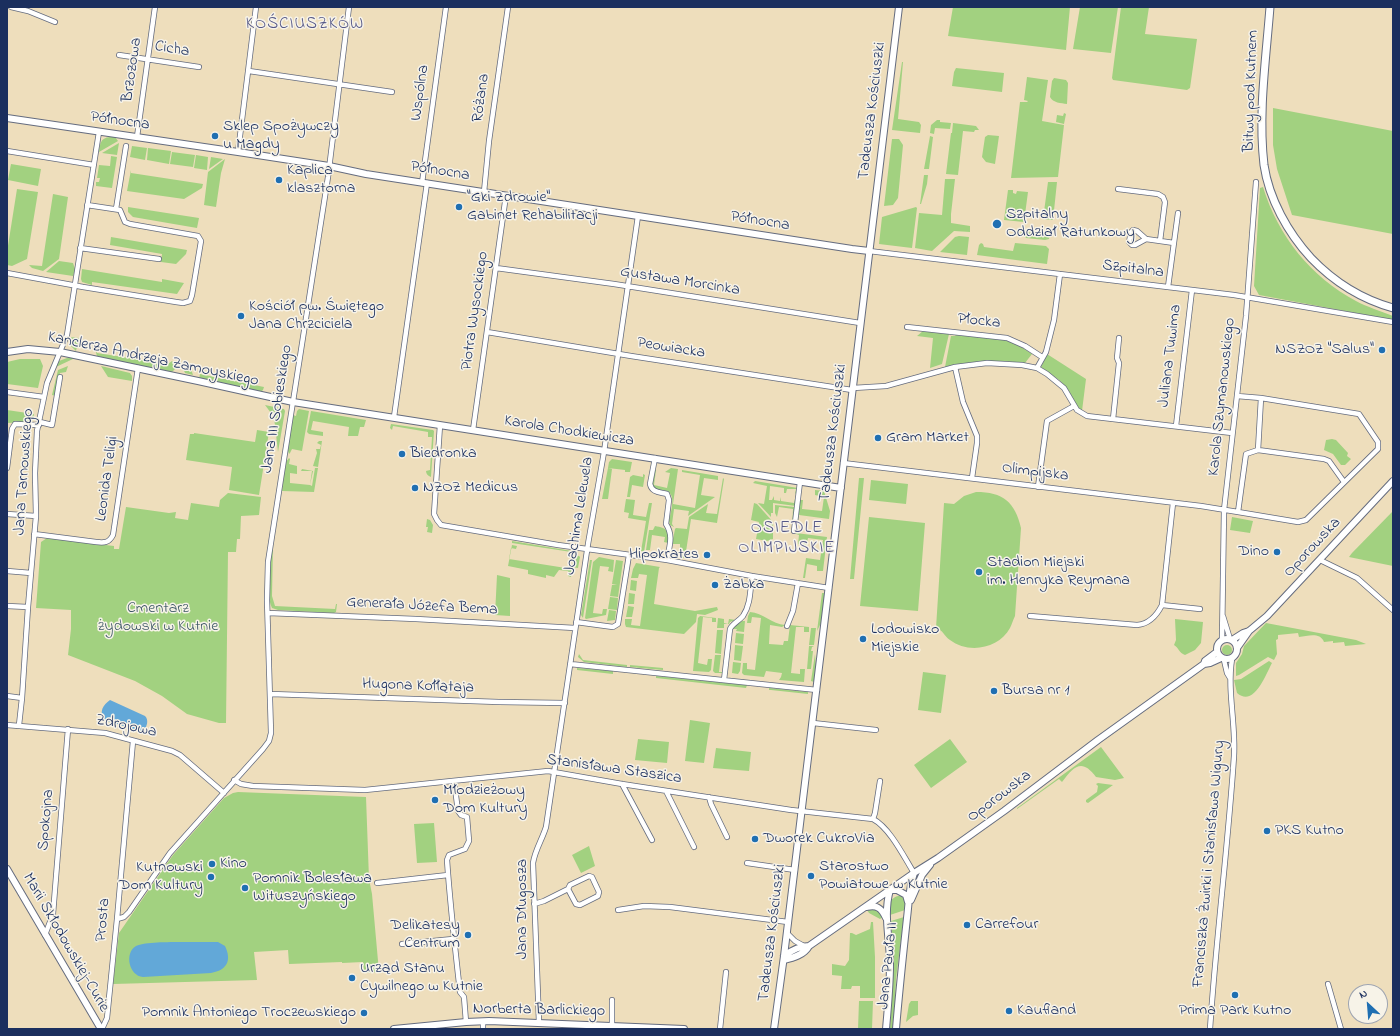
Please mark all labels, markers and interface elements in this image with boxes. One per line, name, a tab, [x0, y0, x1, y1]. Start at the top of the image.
district label: KOŚCIUSZKÓW	[246, 15, 364, 35]
street label: Bitwy pod Kutnem	[1240, 30, 1264, 152]
street label: Brzozowa	[119, 37, 147, 103]
street label: Cicha	[153, 38, 191, 62]
street label: Tadeusza Kościuszki	[855, 41, 891, 181]
street label: Wspólna	[408, 64, 434, 122]
street label: Różana	[469, 72, 495, 124]
street label: Północna	[89, 108, 151, 136]
place label: Sklep Spożywczy u Magdy	[223, 117, 339, 155]
marker: Sklep Spożywczy u Magdy	[210, 131, 220, 141]
street label: Północna	[409, 158, 471, 186]
place label: Kaplica klasztorna	[287, 161, 355, 199]
marker: Kaplica klasztorna	[274, 175, 284, 185]
place label: "Gki Zdrowie" Gabinet Rehabilitacji	[467, 188, 598, 226]
marker: "Gki Zdrowie" Gabinet Rehabilitacji	[454, 202, 464, 212]
place label: Szpitalny Oddział Ratunkowy	[1006, 205, 1135, 243]
street label: Północna	[729, 208, 791, 236]
marker: Szpitalny Oddział Ratunkowy	[991, 218, 1003, 230]
street label: Piotra Wysockiego	[458, 250, 494, 372]
street label: Szpitalna	[1101, 257, 1165, 283]
street label: Gustawa Morcinka	[619, 263, 741, 301]
place label: Kościół pw. Świętego Jana Chrzciciela	[249, 297, 384, 335]
street label: Juliana Tuwima	[1155, 304, 1187, 408]
street label: Płocka	[957, 310, 1001, 334]
marker: Kościół pw. Świętego Jana Chrzciciela	[236, 311, 246, 321]
street label: Karola Szymanowskiego	[1205, 317, 1241, 477]
street label: Kanclerza Andrzeja Zamoyskiego	[46, 328, 260, 392]
street label: Peowiacka	[636, 334, 706, 364]
place label: NSZOZ "Salus"	[1275, 340, 1374, 360]
street label: Jana III Sobieskiego	[258, 344, 298, 474]
marker: NSZOZ "Salus"	[1377, 345, 1387, 355]
street label: Tadeusza Kościuszki	[816, 363, 852, 503]
street label: Jana Tarnowskiego	[11, 408, 39, 536]
street label: Karola Chodkiewicza	[503, 412, 635, 452]
place label: Gram Market	[886, 428, 969, 448]
marker: Gram Market	[873, 433, 883, 443]
street label: Leonida Teligi	[93, 435, 123, 523]
place label: Biedronka	[410, 444, 477, 464]
marker: Biedronka	[397, 449, 407, 459]
street label: Joachima Lelewela	[561, 456, 599, 576]
street label: Olimpijska	[1001, 459, 1069, 487]
place label: NZOZ Medicus	[423, 478, 518, 498]
marker: NZOZ Medicus	[410, 483, 420, 493]
street label: Oporowska	[1280, 514, 1346, 582]
district label: OSIEDLE OLIMPIJSKIE	[738, 519, 836, 559]
place label: Dino	[1238, 542, 1269, 562]
place label: Hipokrates	[629, 545, 699, 565]
marker: Dino	[1272, 547, 1282, 557]
marker: Hipokrates	[702, 550, 712, 560]
place label: Stadion Miejski im. Henryka Reymana	[987, 553, 1130, 591]
marker: Stadion Miejski im. Henryka Reymana	[974, 567, 984, 577]
place label: Żabka	[723, 575, 764, 595]
marker: Żabka	[710, 580, 720, 590]
street label: Generała Józefa Bema	[346, 593, 498, 621]
park label: Cmentarz żydowski w Kutnie	[98, 599, 218, 637]
place label: Lodowisko Miejskie	[871, 620, 939, 658]
marker: Lodowisko Miejskie	[858, 634, 868, 644]
street label: Hugona Kołłątaja	[362, 675, 474, 699]
place label: Bursa nr 1	[1002, 681, 1070, 701]
marker: Bursa nr 1	[989, 686, 999, 696]
street label: Zdrojowa	[94, 711, 158, 743]
street label: Franciszka Żwirki i Stanisława Wigury	[1190, 740, 1230, 988]
street label: Stanisława Staszica	[545, 751, 683, 789]
street label: Oporowska	[964, 767, 1036, 827]
place label: Młodzieżowy Dom Kultury	[443, 781, 527, 819]
street label: Spokojna	[35, 789, 59, 851]
marker: Młodzieżowy Dom Kultury	[430, 795, 440, 805]
place label: PKS Kutno	[1275, 821, 1344, 841]
marker: PKS Kutno	[1262, 826, 1272, 836]
place label: Dworek CukroVia	[763, 829, 875, 849]
marker: Dworek CukroVia	[750, 834, 760, 844]
place label: Kino	[220, 854, 247, 874]
place label: Starostwo Powiatowe w Kutnie	[819, 857, 948, 895]
place label: Kutnowski Dom Kultury	[119, 858, 203, 896]
marker: Kino	[207, 859, 217, 869]
street label: Jana Długosza	[513, 859, 533, 959]
street label: Tadeusza Kościuszki	[755, 863, 791, 1003]
place label: Pomnik Bolesława Wituszyńskiego	[253, 869, 372, 907]
street label: Marii Skłodowskiej-Curie	[17, 870, 113, 1016]
marker: Starostwo Powiatowe w Kutnie	[806, 871, 816, 881]
marker: Kutnowski Dom Kultury	[206, 872, 216, 882]
marker: Pomnik Bolesława Wituszyńskiego	[240, 883, 250, 893]
street label: Prosta	[93, 897, 115, 943]
place label: Carrefour	[975, 915, 1038, 935]
place label: Delikatesy Centrum	[390, 916, 460, 954]
marker: Carrefour	[962, 920, 972, 930]
street label: Jana Pawła II	[875, 921, 903, 1011]
marker: Delikatesy Centrum	[463, 930, 473, 940]
place label: Urząd Stanu Cywilnego w Kutnie	[360, 959, 483, 997]
marker: Urząd Stanu Cywilnego w Kutnie	[347, 973, 357, 983]
north arrow	[1348, 984, 1388, 1024]
text: N	[1356, 985, 1370, 1003]
marker: Prima Park Kutno	[1230, 990, 1240, 1000]
street label: Norberta Barlickiego	[473, 1000, 605, 1022]
place label: Kaufland	[1017, 1001, 1076, 1021]
place label: Prima Park Kutno	[1179, 1001, 1291, 1021]
place label: Pomnik Antoniego Troczewskiego	[142, 1003, 356, 1023]
marker: Kaufland	[1004, 1006, 1014, 1016]
marker: Pomnik Antoniego Troczewskiego	[359, 1008, 369, 1018]

